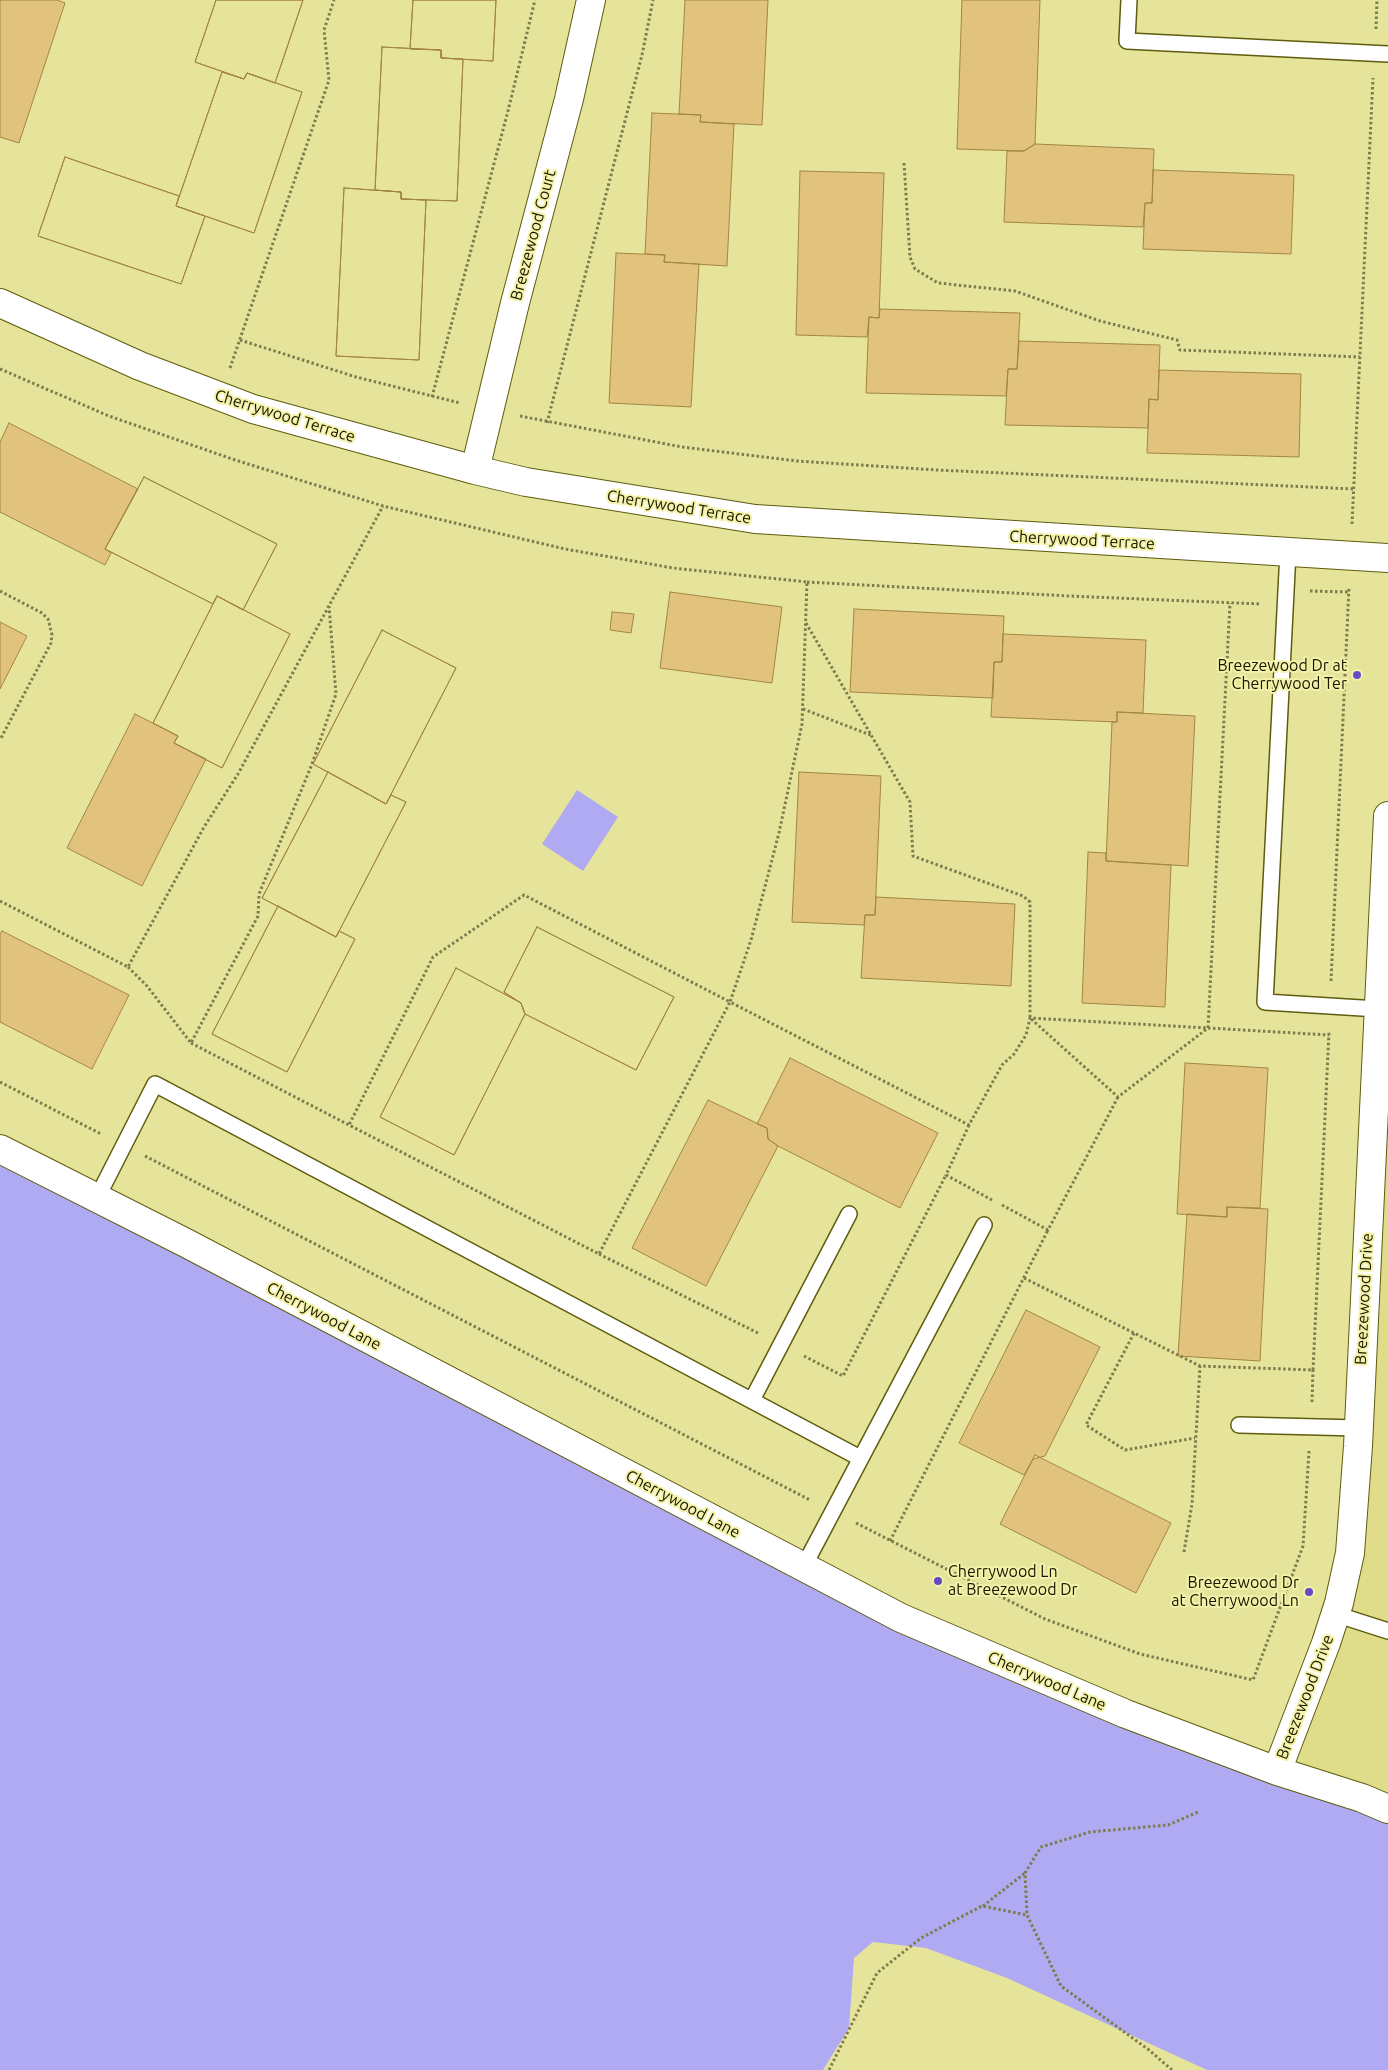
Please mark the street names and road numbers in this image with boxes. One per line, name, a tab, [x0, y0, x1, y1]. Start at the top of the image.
street label: Breezewood Court	[506, 167, 560, 303]
street label: Cherrywood Terrace	[212, 385, 358, 447]
street label: Cherrywood Terrace	[605, 486, 753, 528]
street label: Cherrywood Terrace	[1009, 527, 1155, 553]
street label: Breezewood Drive	[1351, 1233, 1377, 1365]
street label: Cherrywood Lane	[264, 1278, 384, 1354]
street label: Cherrywood Lane	[623, 1466, 743, 1542]
street label: Breezewood Drive	[1272, 1632, 1338, 1762]
street label: Cherrywood Lane	[985, 1647, 1109, 1715]

